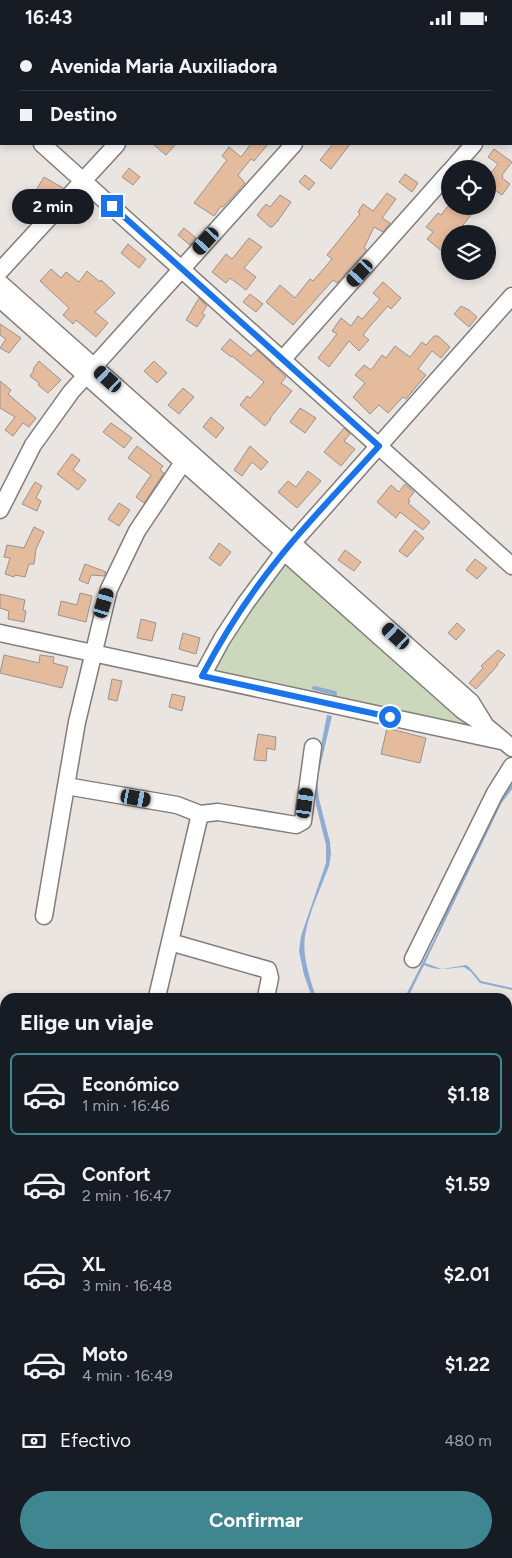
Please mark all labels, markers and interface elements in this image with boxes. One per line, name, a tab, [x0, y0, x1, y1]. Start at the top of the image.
text: 16:43	[25, 6, 72, 29]
text: Avenida Maria Auxiliadora	[50, 55, 278, 78]
text: Destino	[50, 103, 117, 126]
map controls	[441, 160, 496, 280]
button: locate	[441, 160, 496, 215]
callout: 2 min	[12, 189, 94, 223]
route end	[101, 195, 123, 217]
text: 2 min	[33, 197, 73, 216]
car	[190, 225, 221, 257]
button: layers	[441, 225, 496, 280]
car	[344, 257, 375, 289]
car	[91, 363, 124, 395]
car	[92, 586, 115, 620]
car	[379, 620, 412, 652]
route start	[379, 706, 401, 728]
car	[295, 787, 314, 819]
car	[119, 788, 152, 808]
text: Elige un viaje	[20, 1009, 153, 1036]
icon: car	[22, 1072, 67, 1117]
text: Económico	[82, 1073, 179, 1096]
text: $1.18	[447, 1083, 490, 1106]
text: 1 min · 16:46	[82, 1096, 170, 1115]
icon: car	[22, 1162, 67, 1207]
text: Confort	[82, 1163, 151, 1186]
text: $1.59	[445, 1173, 490, 1196]
text: 2 min · 16:47	[82, 1186, 171, 1205]
icon: car	[22, 1252, 67, 1297]
text: XL	[82, 1253, 105, 1276]
text: $2.01	[443, 1263, 490, 1286]
text: 3 min · 16:48	[82, 1276, 172, 1295]
icon: car	[22, 1342, 67, 1387]
text: Moto	[82, 1343, 128, 1366]
text: $1.22	[445, 1353, 490, 1376]
text: 4 min · 16:49	[82, 1366, 173, 1385]
icon: cash	[20, 1427, 48, 1455]
text: Efectivo	[60, 1429, 131, 1452]
text: 480 m	[444, 1431, 492, 1450]
button: Confirmar	[20, 1491, 492, 1549]

